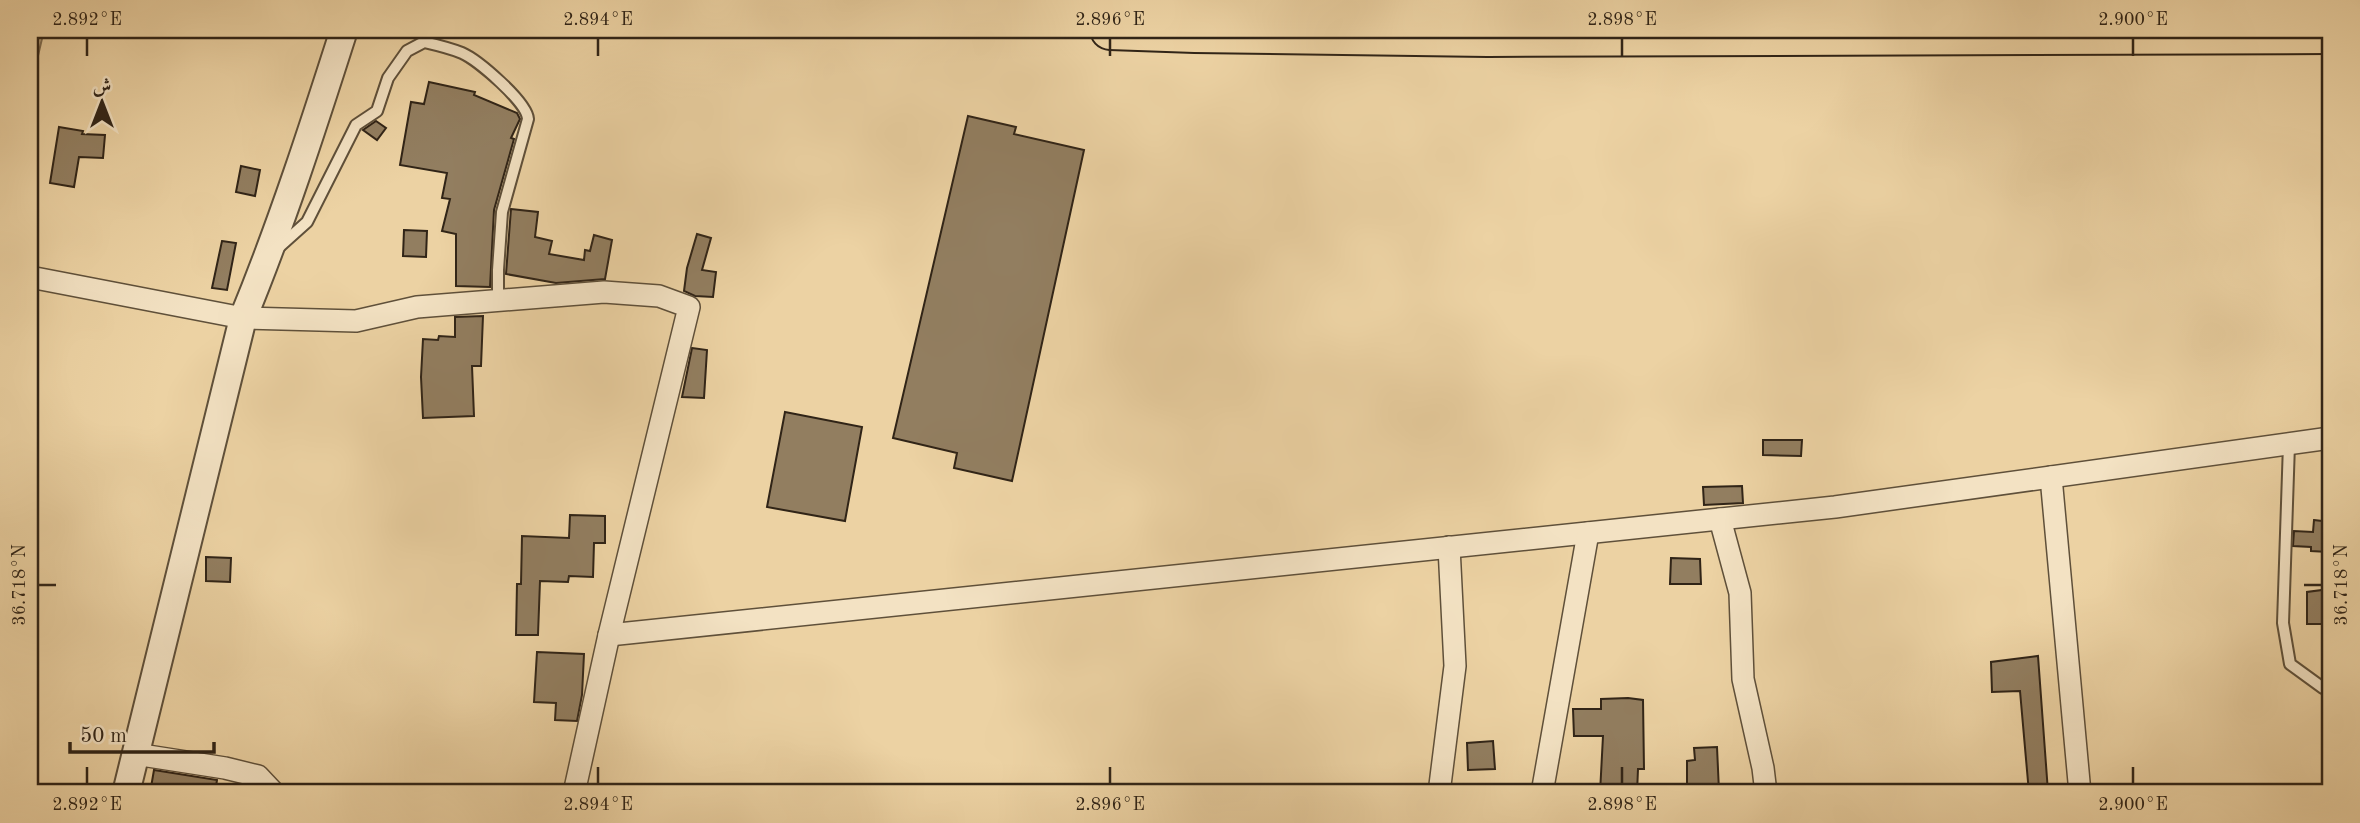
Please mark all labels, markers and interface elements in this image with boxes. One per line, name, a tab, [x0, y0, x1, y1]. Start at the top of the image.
text: 2.892°E	[52, 11, 122, 29]
text: 2.894°E	[563, 11, 633, 29]
text: 2.896°E	[1075, 11, 1145, 29]
text: 2.898°E	[1587, 11, 1657, 29]
text: 2.900°E	[2098, 11, 2168, 29]
north arrow	[66, 66, 136, 136]
text: ش	[93, 78, 111, 97]
text: 36.718°N	[11, 544, 29, 626]
text: 36.718°N	[2333, 544, 2351, 626]
scale bar	[70, 711, 214, 755]
text: 50 m	[80, 726, 127, 747]
text: 2.892°E	[52, 796, 122, 814]
text: 2.894°E	[563, 796, 633, 814]
text: 2.896°E	[1075, 796, 1145, 814]
text: 2.898°E	[1587, 796, 1657, 814]
text: 2.900°E	[2098, 796, 2168, 814]

